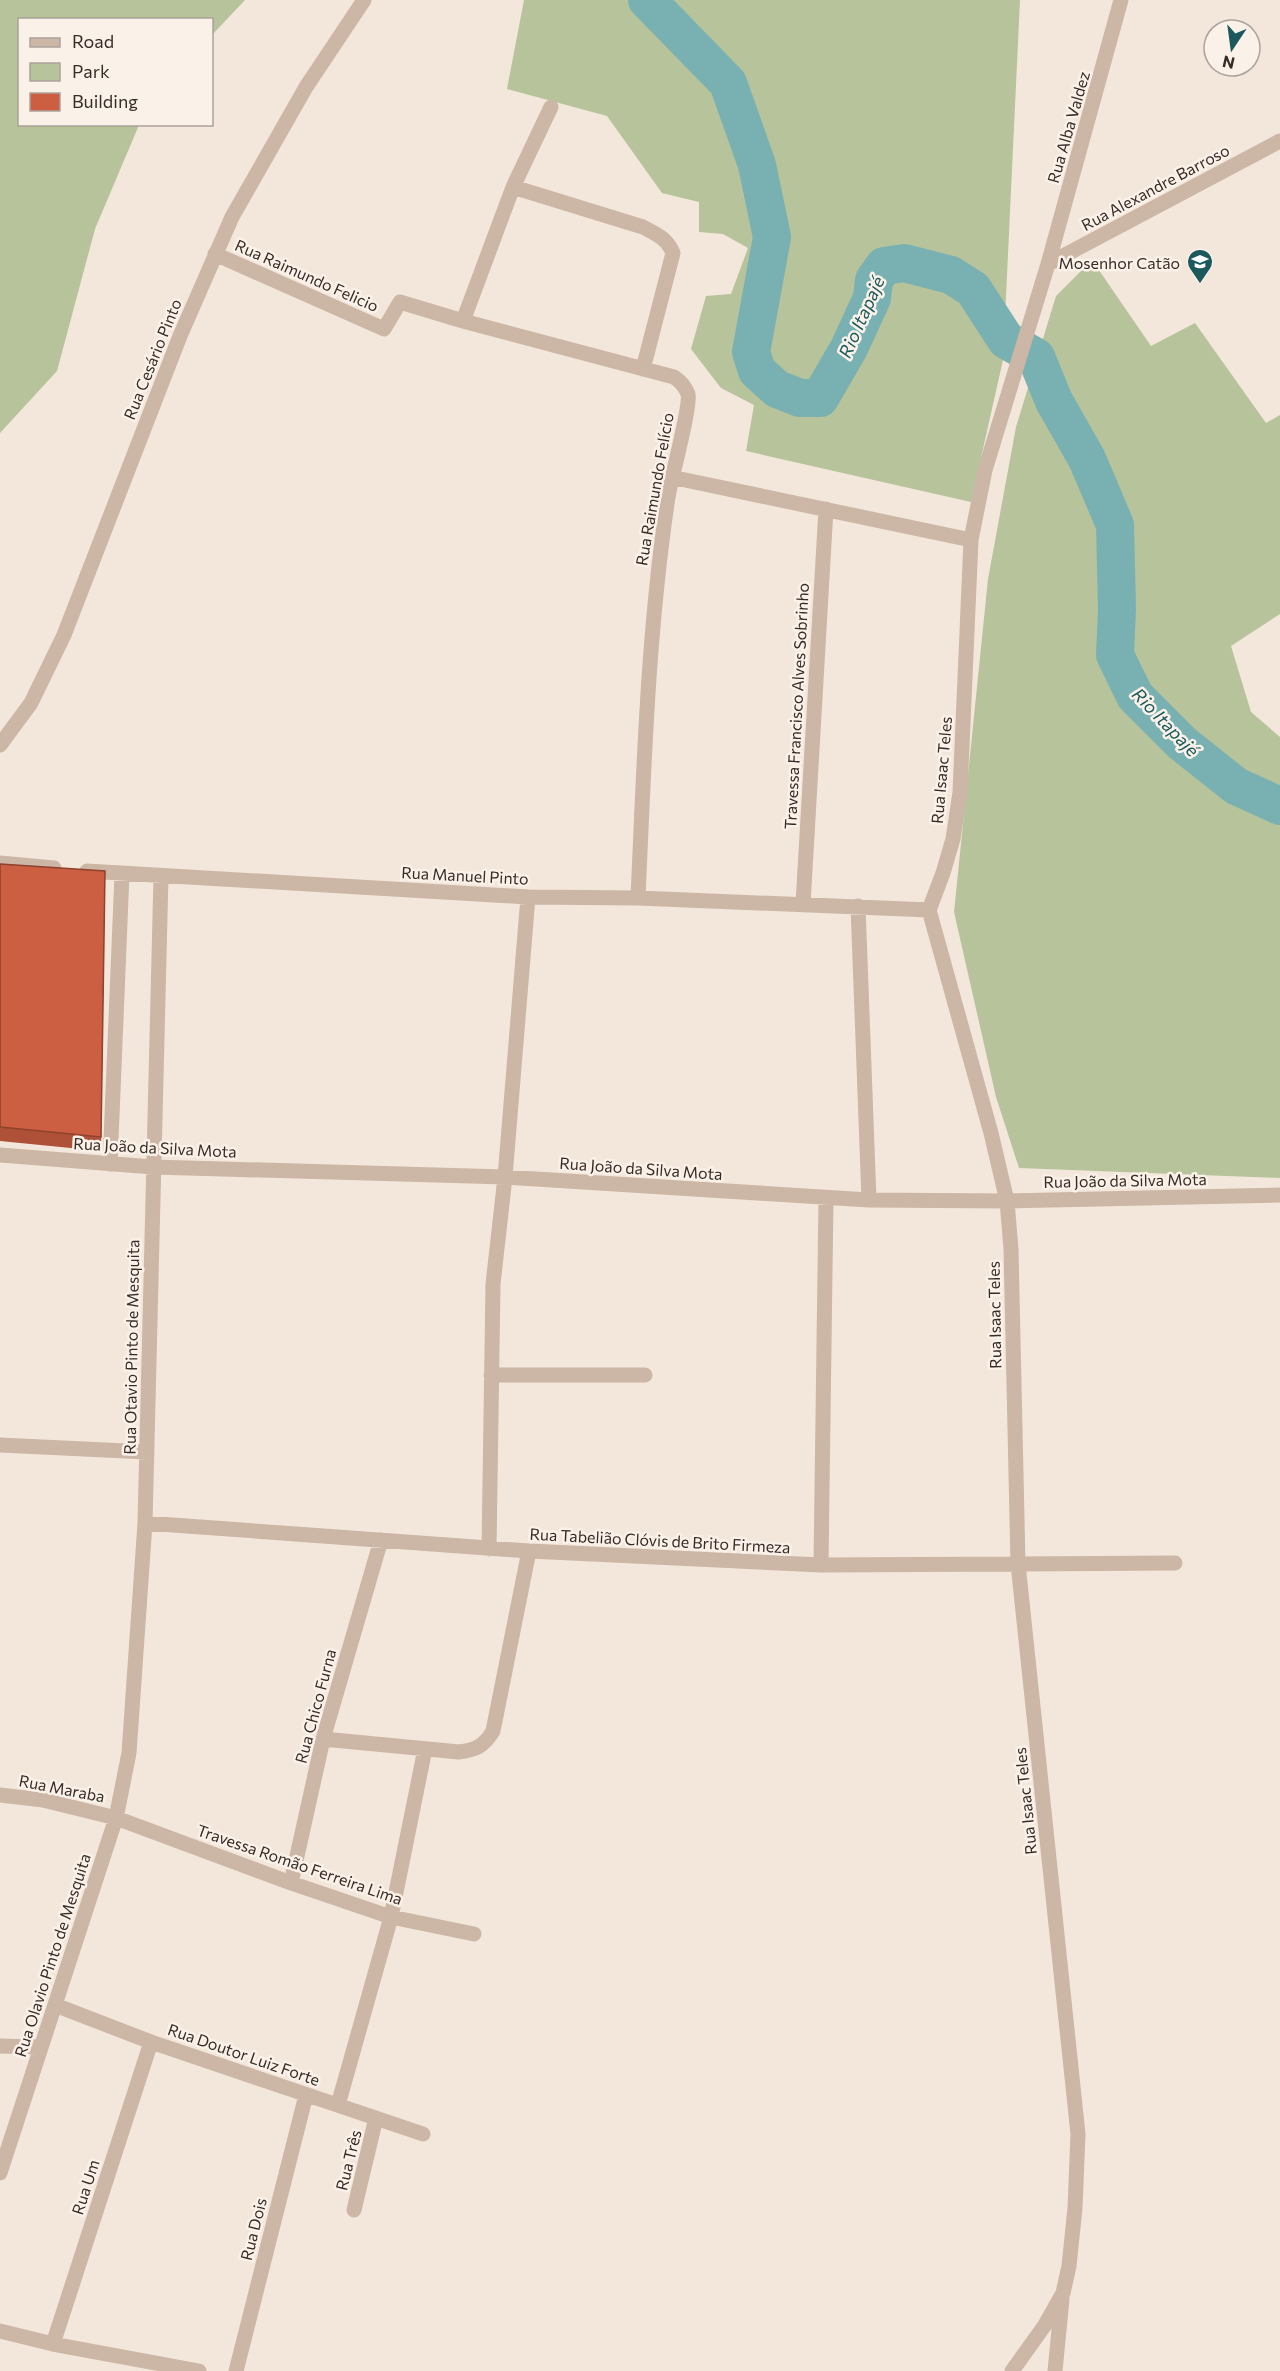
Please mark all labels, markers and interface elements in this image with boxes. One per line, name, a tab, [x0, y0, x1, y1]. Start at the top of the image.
legend	[18, 18, 213, 126]
north arrow	[1202, 18, 1262, 78]
text: Road	[72, 30, 114, 52]
text: N	[1221, 52, 1236, 74]
text: Park	[72, 60, 110, 82]
street label: Rua Alba Valdez	[1043, 69, 1093, 185]
text: Building	[72, 90, 138, 112]
street label: Rua Alexandre Barroso	[1078, 140, 1232, 234]
street label: Rua Raimundo Felicio	[232, 235, 382, 315]
school or university icon: Mosenhor Catão	[1185, 247, 1215, 285]
place label: Mosenhor Catão	[1059, 253, 1180, 272]
water label: Rio Itapajé	[833, 272, 889, 361]
street label: Rua Cesário Pinto	[119, 296, 185, 422]
street label: Rua Raimundo Felício	[631, 411, 677, 567]
street label: Travessa Francisco Alves Sobrinho	[780, 582, 812, 830]
water label: Rio Itapajé	[1128, 683, 1204, 761]
street label: Rua Isaac Teles	[927, 716, 955, 824]
street label: Rua Manuel Pinto	[401, 862, 529, 888]
street label: Rua João da Silva Mota	[73, 1133, 237, 1161]
street label: Rua João da Silva Mota	[559, 1153, 723, 1183]
street label: Rua João da Silva Mota	[1043, 1169, 1207, 1191]
street label: Rua Otavio Pinto de Mesquita	[120, 1239, 142, 1455]
street label: Rua Isaac Teles	[984, 1261, 1004, 1369]
street label: Rua Tabelião Clóvis de Brito Firmeza	[529, 1524, 791, 1556]
street label: Rua Chico Furna	[291, 1647, 339, 1765]
street label: Rua Isaac Teles	[1010, 1746, 1040, 1856]
street label: Rua Maraba	[18, 1770, 106, 1806]
street label: Travessa Romão Ferreira Lima	[195, 1820, 405, 1908]
street label: Rua Olavio Pinto de Mesquita	[10, 1851, 94, 2059]
street label: Rua Doutor Luiz Forte	[165, 2019, 323, 2089]
street label: Rua Três	[331, 2128, 365, 2192]
street label: Rua Um	[67, 2157, 103, 2217]
street label: Rua Dois	[236, 2196, 270, 2262]

